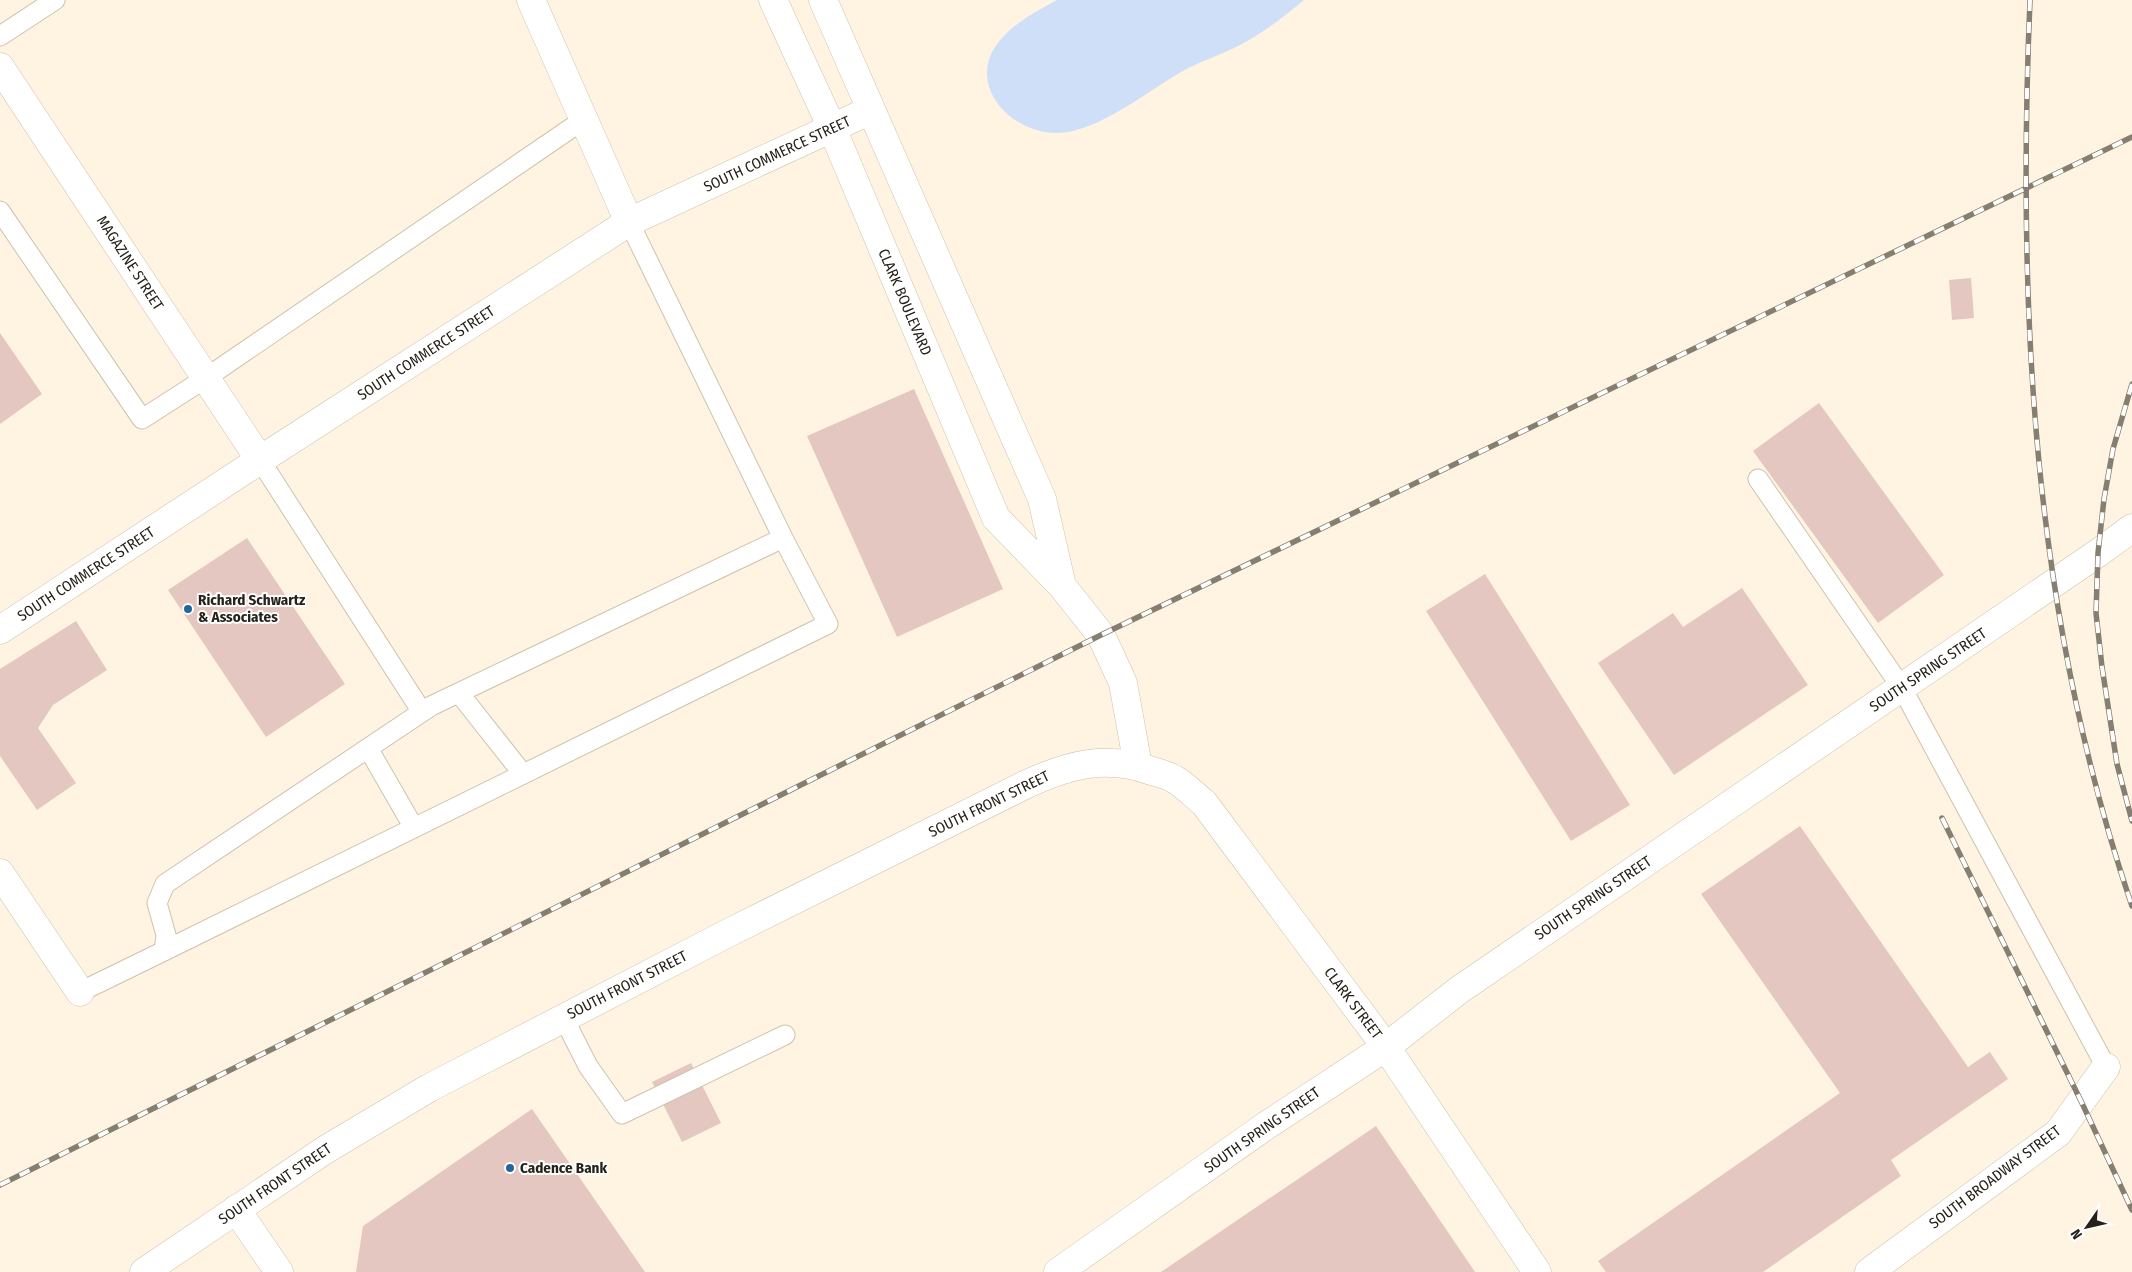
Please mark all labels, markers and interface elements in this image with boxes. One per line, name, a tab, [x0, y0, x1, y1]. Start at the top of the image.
street label: SOUTH COMMERCE STREET	[701, 112, 853, 196]
street label: MAGAZINE STREET	[93, 212, 167, 314]
street label: CLARK BOULEVARD	[874, 246, 936, 358]
street label: SOUTH COMMERCE STREET	[354, 302, 498, 404]
street label: SOUTH COMMERCE STREET	[14, 523, 158, 625]
place label: Richard Schwartz & Associates	[198, 591, 306, 626]
marker: Richard Schwartz & Associates	[182, 603, 194, 615]
street label: SOUTH SPRING STREET	[1866, 624, 1990, 716]
street label: SOUTH FRONT STREET	[926, 767, 1052, 841]
street label: SOUTH SPRING STREET	[1531, 852, 1655, 944]
street label: SOUTH FRONT STREET	[564, 947, 690, 1023]
street label: CLARK STREET	[1320, 964, 1386, 1042]
street label: SOUTH SPRING STREET	[1201, 1083, 1323, 1177]
street label: SOUTH BROADWAY STREET	[1926, 1122, 2064, 1232]
street label: SOUTH FRONT STREET	[215, 1140, 335, 1228]
place label: Cadence Bank	[520, 1159, 607, 1177]
marker: Cadence Bank	[504, 1162, 516, 1174]
north arrow	[2062, 1202, 2112, 1252]
text: N	[2067, 1226, 2086, 1242]

